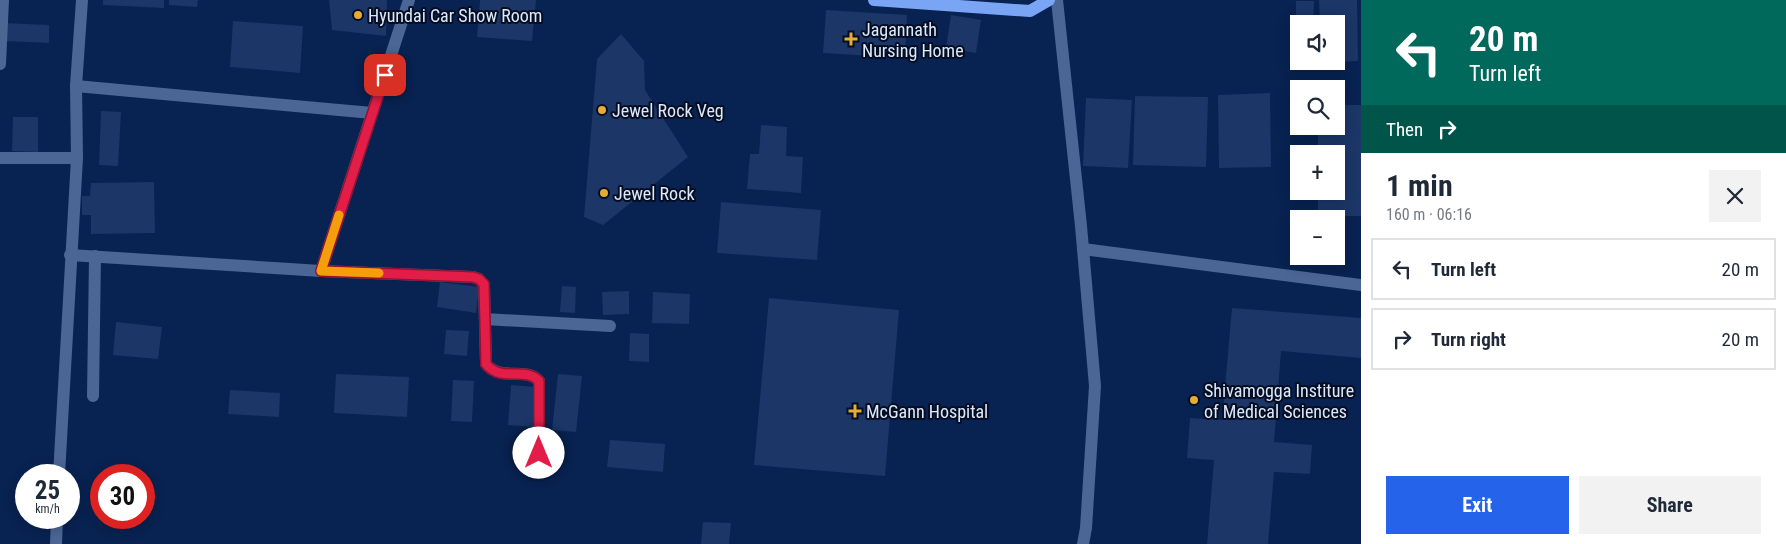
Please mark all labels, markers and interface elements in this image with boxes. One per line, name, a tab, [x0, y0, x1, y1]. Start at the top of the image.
place label: Hyundai Car Show Room	[368, 5, 542, 26]
marker: Hyundai Car Show Room	[352, 9, 364, 21]
map controls	[1290, 15, 1345, 265]
button: sound	[1290, 15, 1345, 70]
place label: Jagannath Nursing Home	[862, 19, 964, 61]
text: 20 m	[1469, 19, 1538, 60]
icon: left	[1386, 20, 1451, 85]
marker: Jagannath Nursing Home	[844, 32, 858, 46]
pin	[364, 54, 406, 96]
icon: arrive	[371, 61, 399, 89]
text: Turn left	[1469, 61, 1541, 86]
button: search	[1290, 80, 1345, 135]
place label: Jewel Rock Veg	[612, 100, 724, 121]
marker: Jewel Rock Veg	[596, 104, 608, 116]
icon: right	[1433, 115, 1461, 143]
text: Then	[1386, 118, 1423, 141]
button: +	[1290, 145, 1345, 200]
text: 1 min	[1386, 168, 1453, 203]
button: close	[1709, 170, 1761, 222]
place label: Jewel Rock	[614, 183, 695, 204]
marker: Jewel Rock	[598, 187, 610, 199]
text: 160 m · 06:16	[1386, 205, 1472, 224]
button: −	[1290, 210, 1345, 265]
icon: left	[1388, 255, 1416, 283]
text: Turn left	[1431, 258, 1496, 281]
text: 20 m	[1722, 258, 1759, 281]
icon: right	[1388, 325, 1416, 353]
text: Turn right	[1431, 328, 1506, 351]
text: 20 m	[1722, 328, 1759, 351]
place label: Shivamogga Institure of Medical Sciences	[1204, 380, 1354, 422]
marker: Shivamogga Institure of Medical Sciences	[1188, 394, 1200, 406]
place label: McGann Hospital	[866, 401, 988, 422]
marker: McGann Hospital	[848, 404, 862, 418]
position arrow	[512, 426, 564, 478]
speed limit sign: 30	[90, 464, 155, 529]
text: 25	[35, 476, 60, 505]
button: Exit	[1386, 476, 1569, 534]
button: Share	[1579, 476, 1761, 534]
text: km/h	[35, 502, 60, 516]

